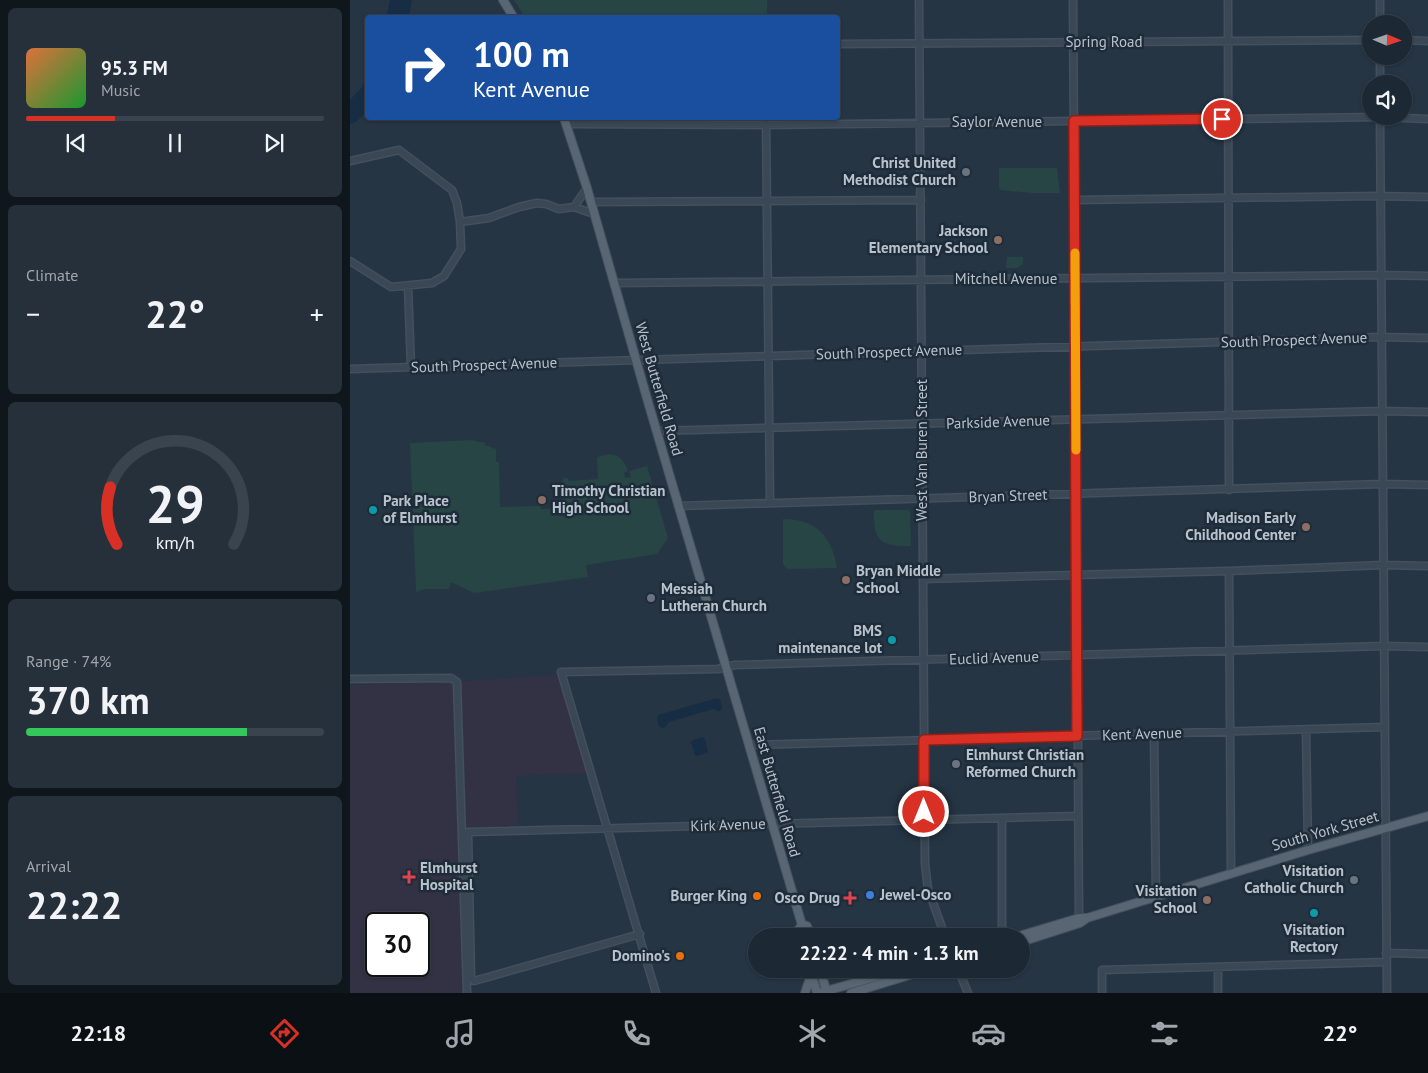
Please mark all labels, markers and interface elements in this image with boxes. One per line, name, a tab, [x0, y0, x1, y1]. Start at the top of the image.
north arrow	[1362, 15, 1412, 65]
map controls	[1362, 15, 1412, 125]
text: 100 m	[473, 31, 570, 77]
street label: Spring Road	[1065, 32, 1143, 51]
icon: right	[390, 35, 455, 100]
text: 95.3 FM	[101, 56, 168, 80]
text: Kent Avenue	[473, 75, 590, 103]
button: sound	[1362, 75, 1412, 125]
text: Music	[101, 80, 141, 100]
pin	[1201, 98, 1243, 140]
icon: arrive	[1208, 105, 1236, 133]
street label: Saylor Avenue	[952, 112, 1042, 131]
icon: previous	[62, 129, 90, 157]
icon: pause	[161, 129, 189, 157]
icon: next	[260, 129, 288, 157]
place label: Christ United Methodist Church	[843, 153, 956, 189]
marker: Christ United Methodist Church	[960, 166, 972, 178]
place label: Jackson Elementary School	[869, 221, 989, 257]
marker: Jackson Elementary School	[992, 234, 1004, 246]
text: Climate	[26, 265, 78, 285]
street label: Mitchell Avenue	[955, 269, 1057, 288]
text: 22°	[145, 289, 205, 338]
text: −	[26, 295, 40, 332]
text: +	[310, 295, 324, 332]
street label: West Butterfield Road	[631, 320, 688, 458]
street label: South Prospect Avenue	[1220, 327, 1368, 352]
street label: South Prospect Avenue	[815, 339, 963, 364]
street label: South Prospect Avenue	[410, 352, 558, 377]
street label: West Van Buren Street	[912, 379, 931, 521]
street label: Parkside Avenue	[946, 410, 1050, 433]
text: 29	[146, 470, 204, 537]
place label: Timothy Christian High School	[552, 481, 665, 517]
street label: Bryan Street	[968, 485, 1048, 506]
place label: Park Place of Elmhurst	[383, 491, 458, 527]
marker: Timothy Christian High School	[536, 494, 548, 506]
marker: Park Place of Elmhurst	[367, 504, 379, 516]
place label: Madison Early Childhood Center	[1185, 508, 1297, 544]
marker: Madison Early Childhood Center	[1300, 521, 1312, 533]
text: km/h	[155, 531, 195, 554]
place label: Bryan Middle School	[856, 561, 941, 597]
marker: Bryan Middle School	[840, 574, 852, 586]
place label: Messiah Lutheran Church	[661, 579, 767, 615]
marker: Messiah Lutheran Church	[645, 592, 657, 604]
place label: BMS maintenance lot	[778, 621, 883, 657]
marker: BMS maintenance lot	[886, 634, 898, 646]
street label: Euclid Avenue	[949, 646, 1039, 669]
text: Range · 74%	[26, 651, 111, 671]
text: 370 km	[26, 675, 150, 724]
street label: Kent Avenue	[1102, 723, 1182, 744]
street label: East Butterfield Road	[750, 725, 805, 859]
place label: Elmhurst Christian Reformed Church	[966, 745, 1084, 781]
marker: Elmhurst Christian Reformed Church	[950, 758, 962, 770]
position arrow	[897, 785, 949, 837]
street label: South York Street	[1269, 806, 1380, 855]
street label: Kirk Avenue	[690, 814, 766, 835]
text: Arrival	[26, 856, 71, 876]
place label: Elmhurst Hospital	[420, 858, 478, 894]
place label: Visitation Catholic Church	[1244, 861, 1344, 897]
marker: Elmhurst Hospital	[402, 870, 416, 884]
marker: Visitation Catholic Church	[1348, 874, 1360, 886]
text: 22:22	[26, 880, 122, 929]
place label: Visitation School	[1134, 881, 1198, 917]
place label: Jewel-Osco	[879, 885, 951, 904]
place label: Burger King	[671, 886, 747, 905]
place label: Osco Drug	[774, 888, 840, 907]
marker: Jewel-Osco	[864, 889, 876, 901]
marker: Burger King	[751, 890, 763, 902]
marker: Osco Drug	[844, 892, 856, 904]
marker: Visitation School	[1201, 894, 1213, 906]
marker: Visitation Rectory	[1308, 907, 1320, 919]
speed limit sign: 30	[365, 912, 430, 977]
place label: Visitation Rectory	[1282, 920, 1345, 956]
text: 22:22 · 4 min · 1.3 km	[799, 941, 979, 965]
place label: Domino's	[612, 946, 670, 965]
marker: Domino's	[674, 950, 686, 962]
icon: directions	[267, 1016, 302, 1051]
icon: music	[443, 1016, 478, 1051]
icon: phone	[619, 1016, 654, 1051]
icon: climate	[795, 1016, 830, 1051]
icon: car	[971, 1016, 1006, 1051]
icon: filters	[1147, 1016, 1182, 1051]
text: 22:18	[70, 1019, 126, 1047]
text: 22°	[1323, 1019, 1357, 1047]

